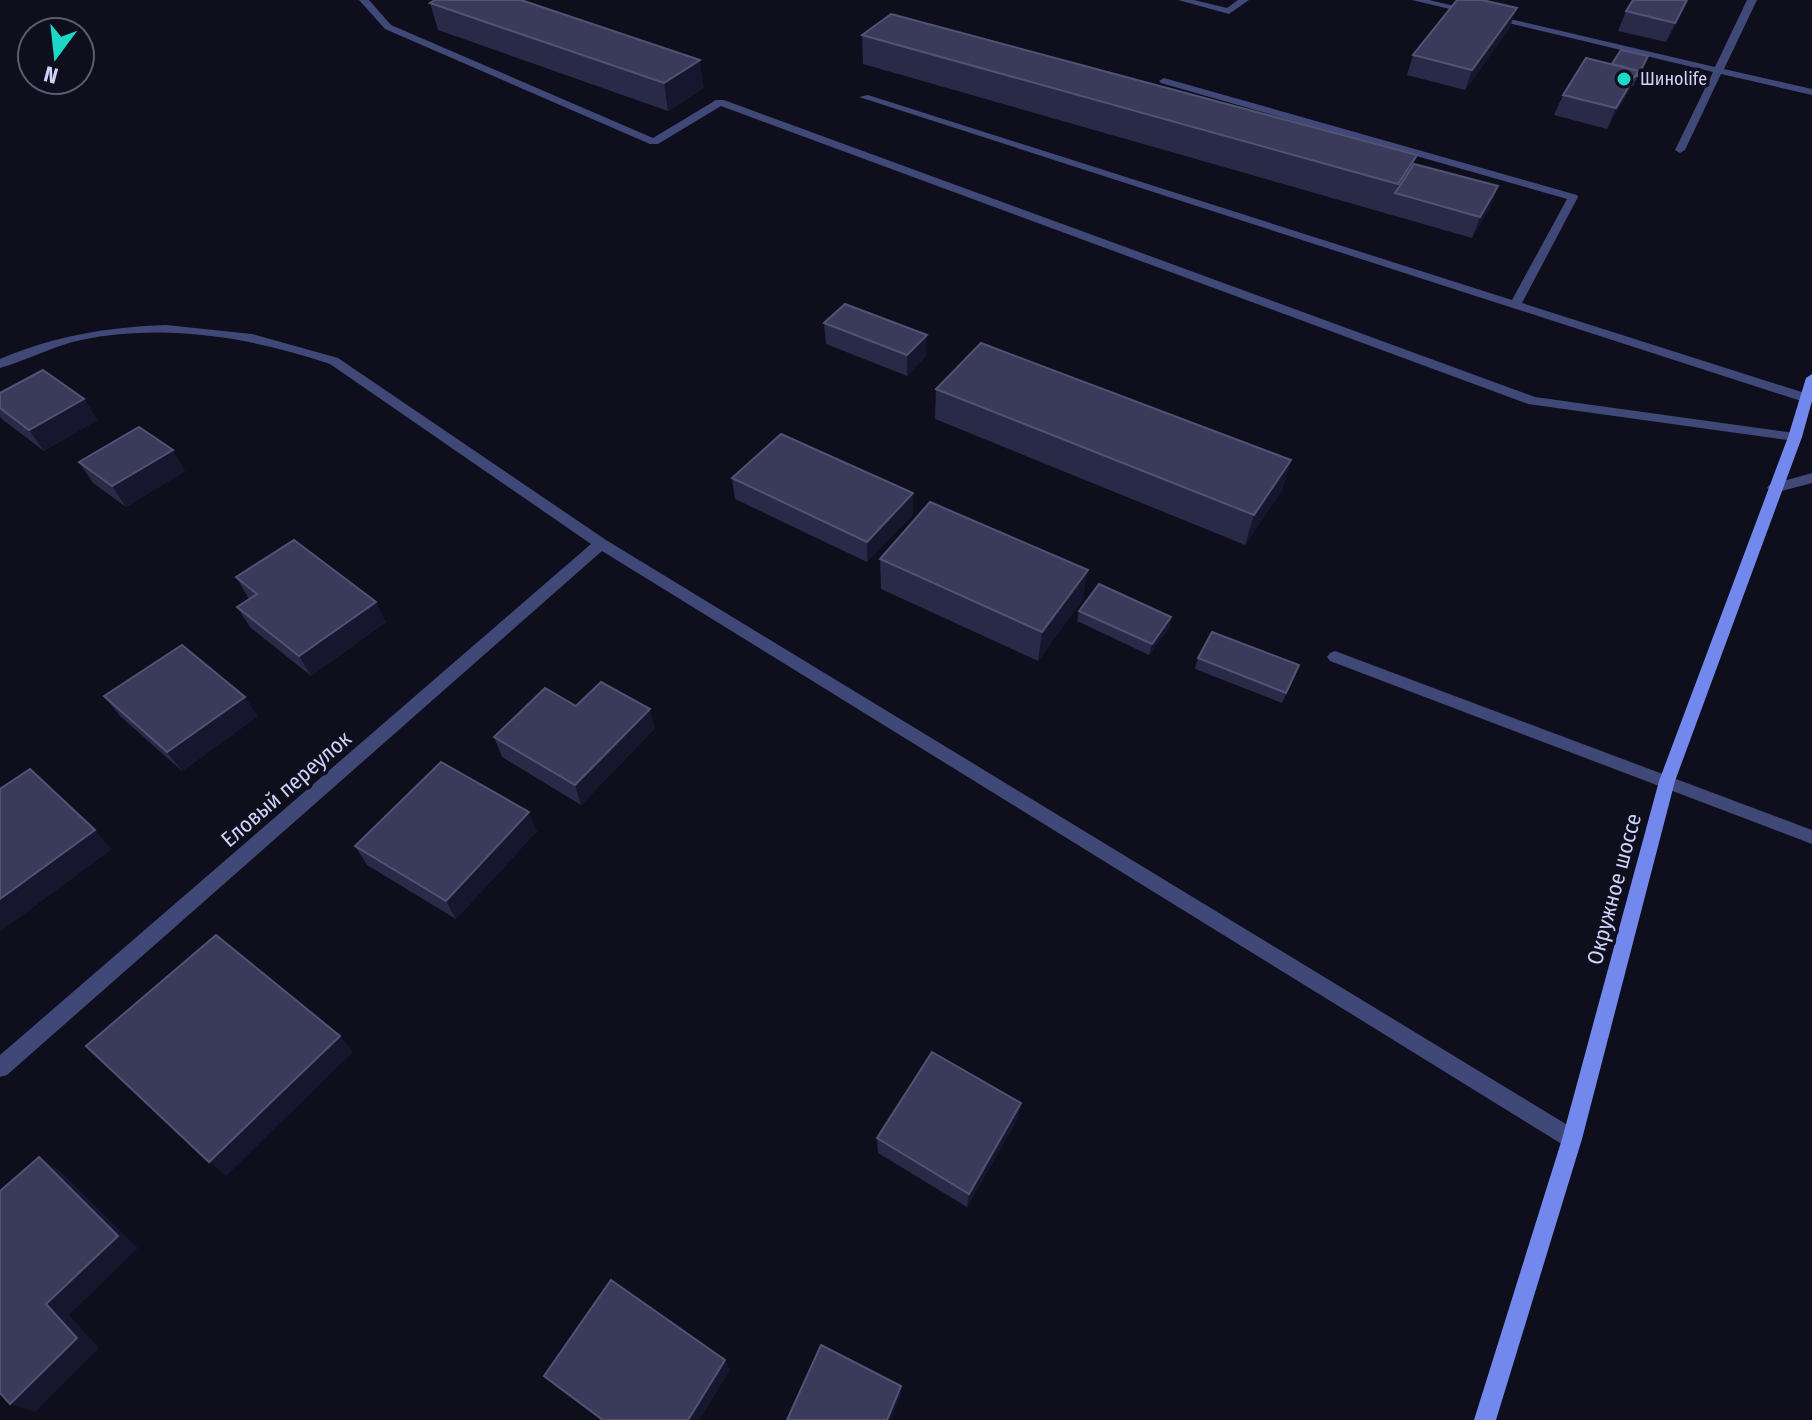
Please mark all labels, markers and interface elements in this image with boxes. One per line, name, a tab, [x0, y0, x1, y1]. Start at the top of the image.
north arrow	[16, 16, 96, 96]
text: N	[41, 60, 61, 90]
place label: Шиноlife	[1640, 68, 1707, 90]
marker: Шиноlife	[1615, 70, 1633, 88]
street label: Еловый переулок	[215, 725, 357, 853]
street label: Окружное шоссе	[1581, 811, 1647, 967]

